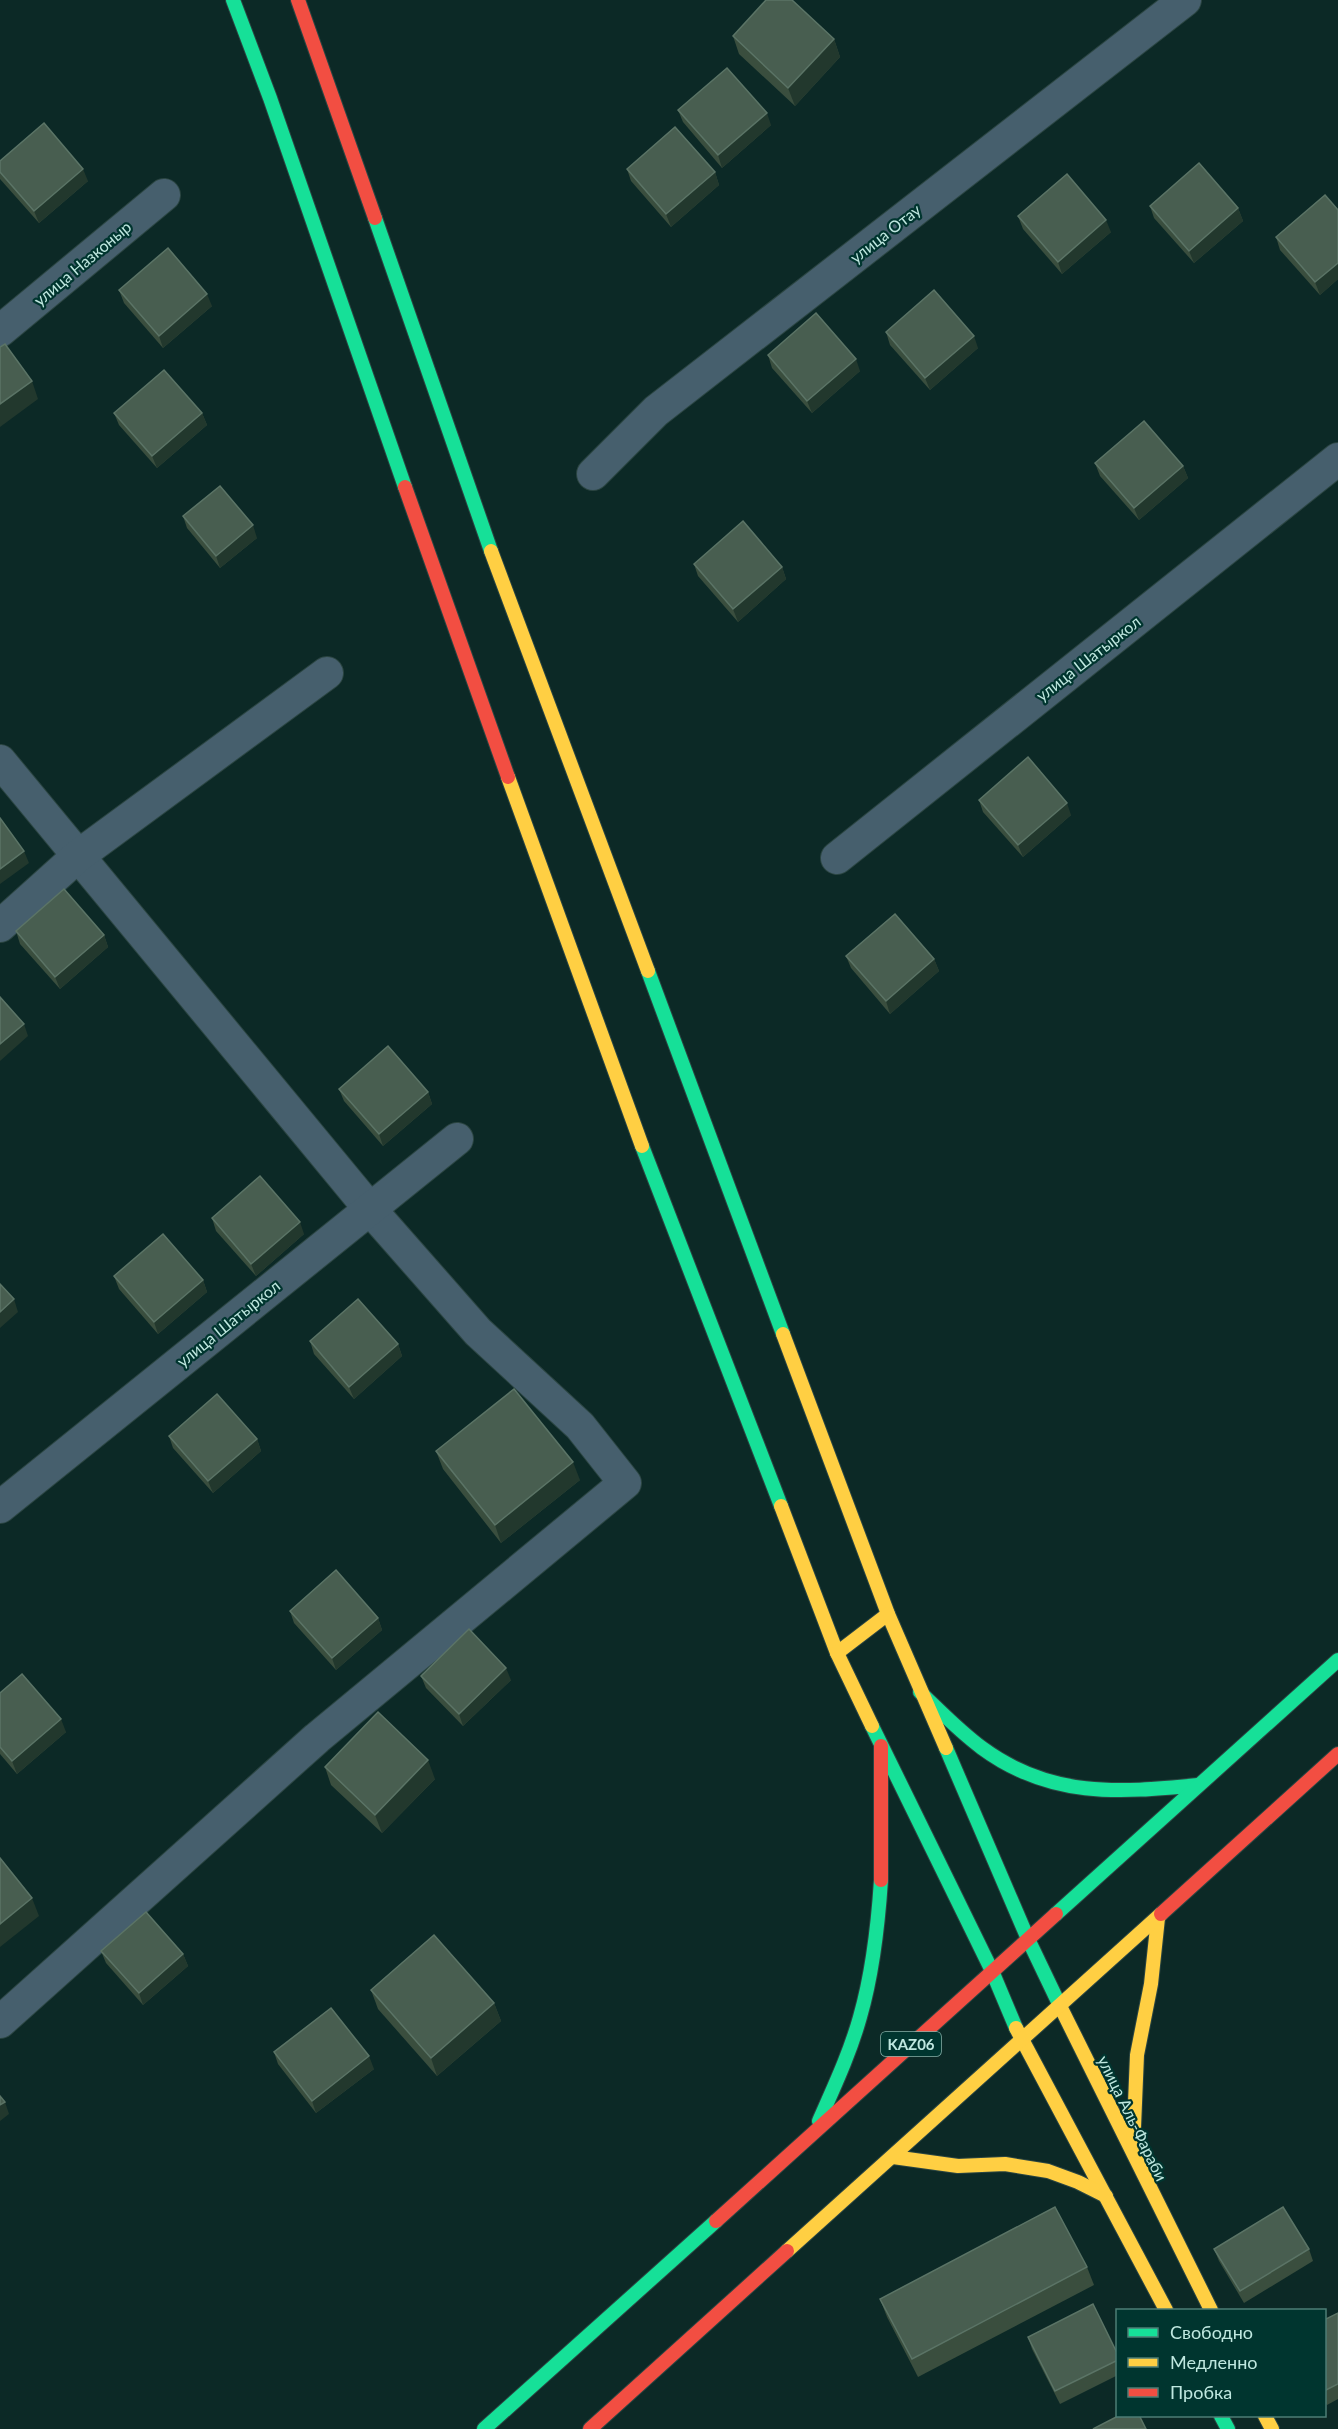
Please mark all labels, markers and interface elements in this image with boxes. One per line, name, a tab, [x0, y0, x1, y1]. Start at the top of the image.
street label: улица Отау	[846, 199, 925, 267]
street label: улица Назконыр	[29, 217, 135, 309]
street label: улица Шатыркол	[1032, 611, 1144, 705]
street label: улица Шатыркол	[173, 1276, 283, 1370]
road number: KАZ06	[881, 2032, 941, 2056]
street label: улица Аль-Фараби	[1094, 2052, 1172, 2184]
legend	[1116, 2309, 1326, 2417]
text: Свободно	[1170, 2321, 1253, 2343]
text: Медленно	[1170, 2351, 1258, 2373]
text: Пробка	[1170, 2381, 1232, 2403]

